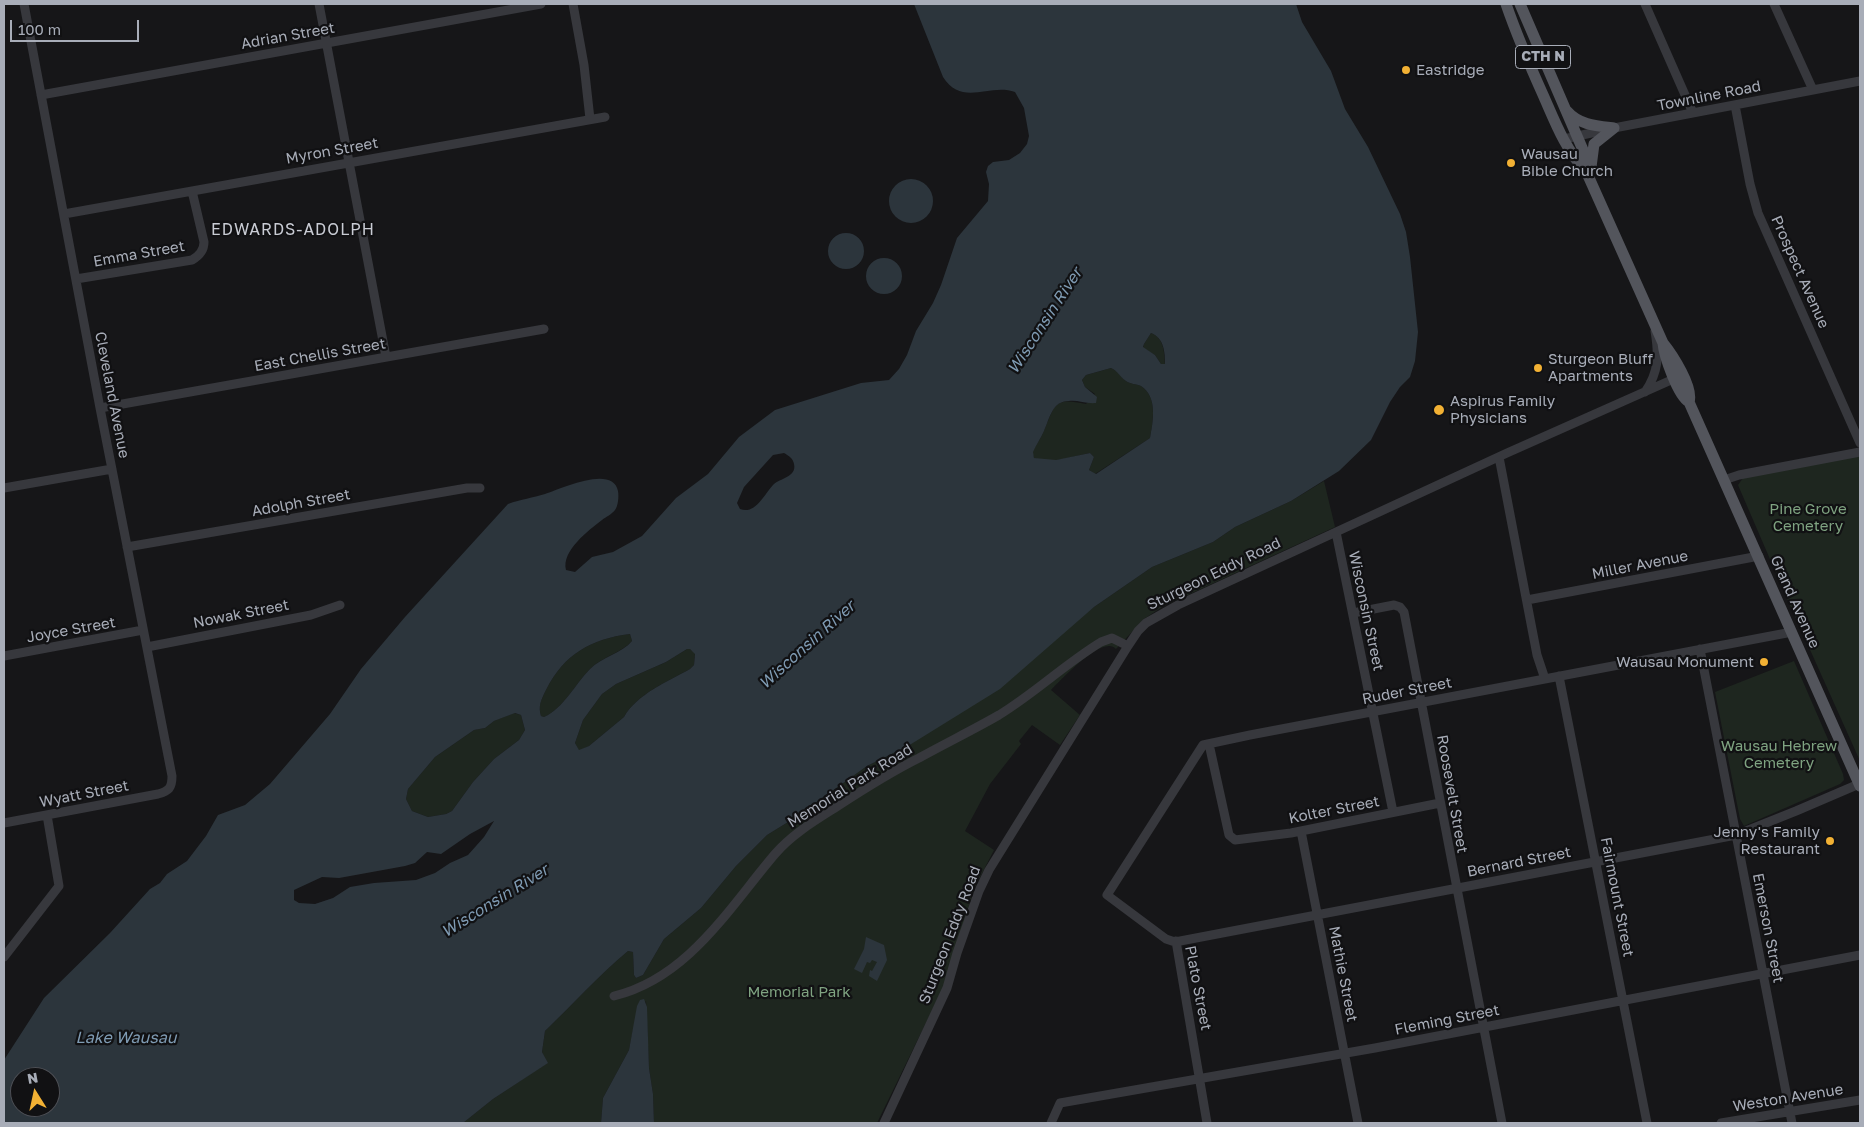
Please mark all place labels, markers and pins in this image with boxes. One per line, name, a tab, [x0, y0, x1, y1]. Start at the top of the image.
place label: Eastridge	[1416, 61, 1484, 79]
marker: Eastridge	[1400, 64, 1412, 76]
place label: Wausau Bible Church	[1521, 145, 1613, 180]
marker: Wausau Bible Church	[1505, 157, 1517, 169]
place label: Sturgeon Bluff Apartments	[1548, 350, 1653, 385]
marker: Sturgeon Bluff Apartments	[1532, 362, 1544, 374]
place label: Aspirus Family Physicians	[1450, 392, 1555, 427]
marker: Aspirus Family Physicians	[1432, 403, 1446, 417]
place label: Wausau Monument	[1616, 653, 1754, 671]
marker: Wausau Monument	[1758, 656, 1770, 668]
place label: Jenny's Family Restaurant	[1714, 823, 1820, 858]
marker: Jenny's Family Restaurant	[1824, 835, 1836, 847]

